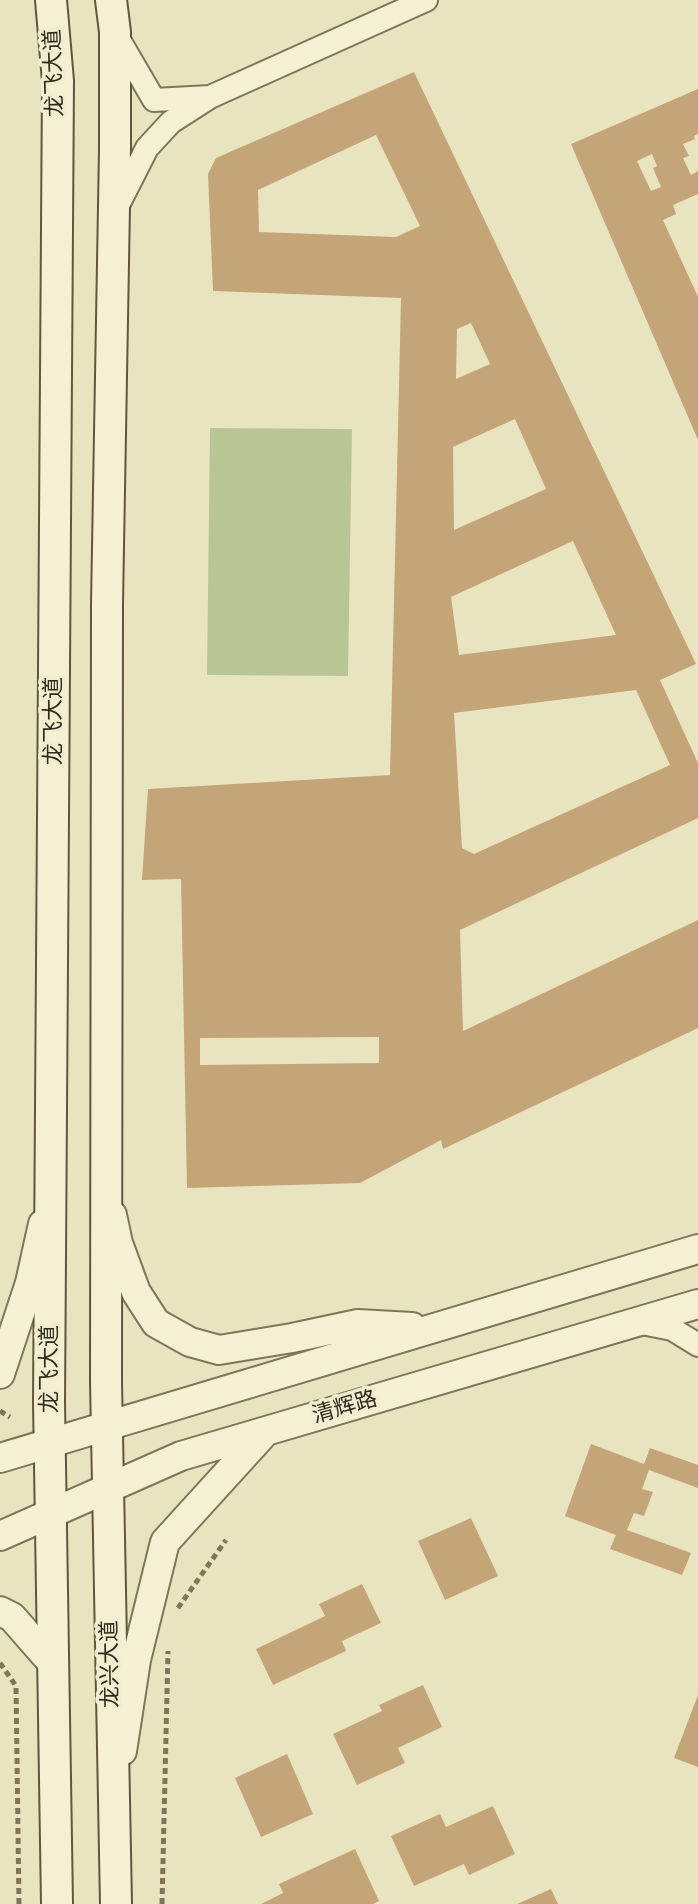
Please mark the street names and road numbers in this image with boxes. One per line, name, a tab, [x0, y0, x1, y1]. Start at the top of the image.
street label: 龙飞大道	[40, 29, 70, 117]
street label: 龙飞大道	[41, 677, 67, 765]
street label: 龙飞大道	[37, 1325, 63, 1413]
street label: 清辉路	[310, 1386, 380, 1430]
street label: 龙兴大道	[97, 1620, 125, 1708]

